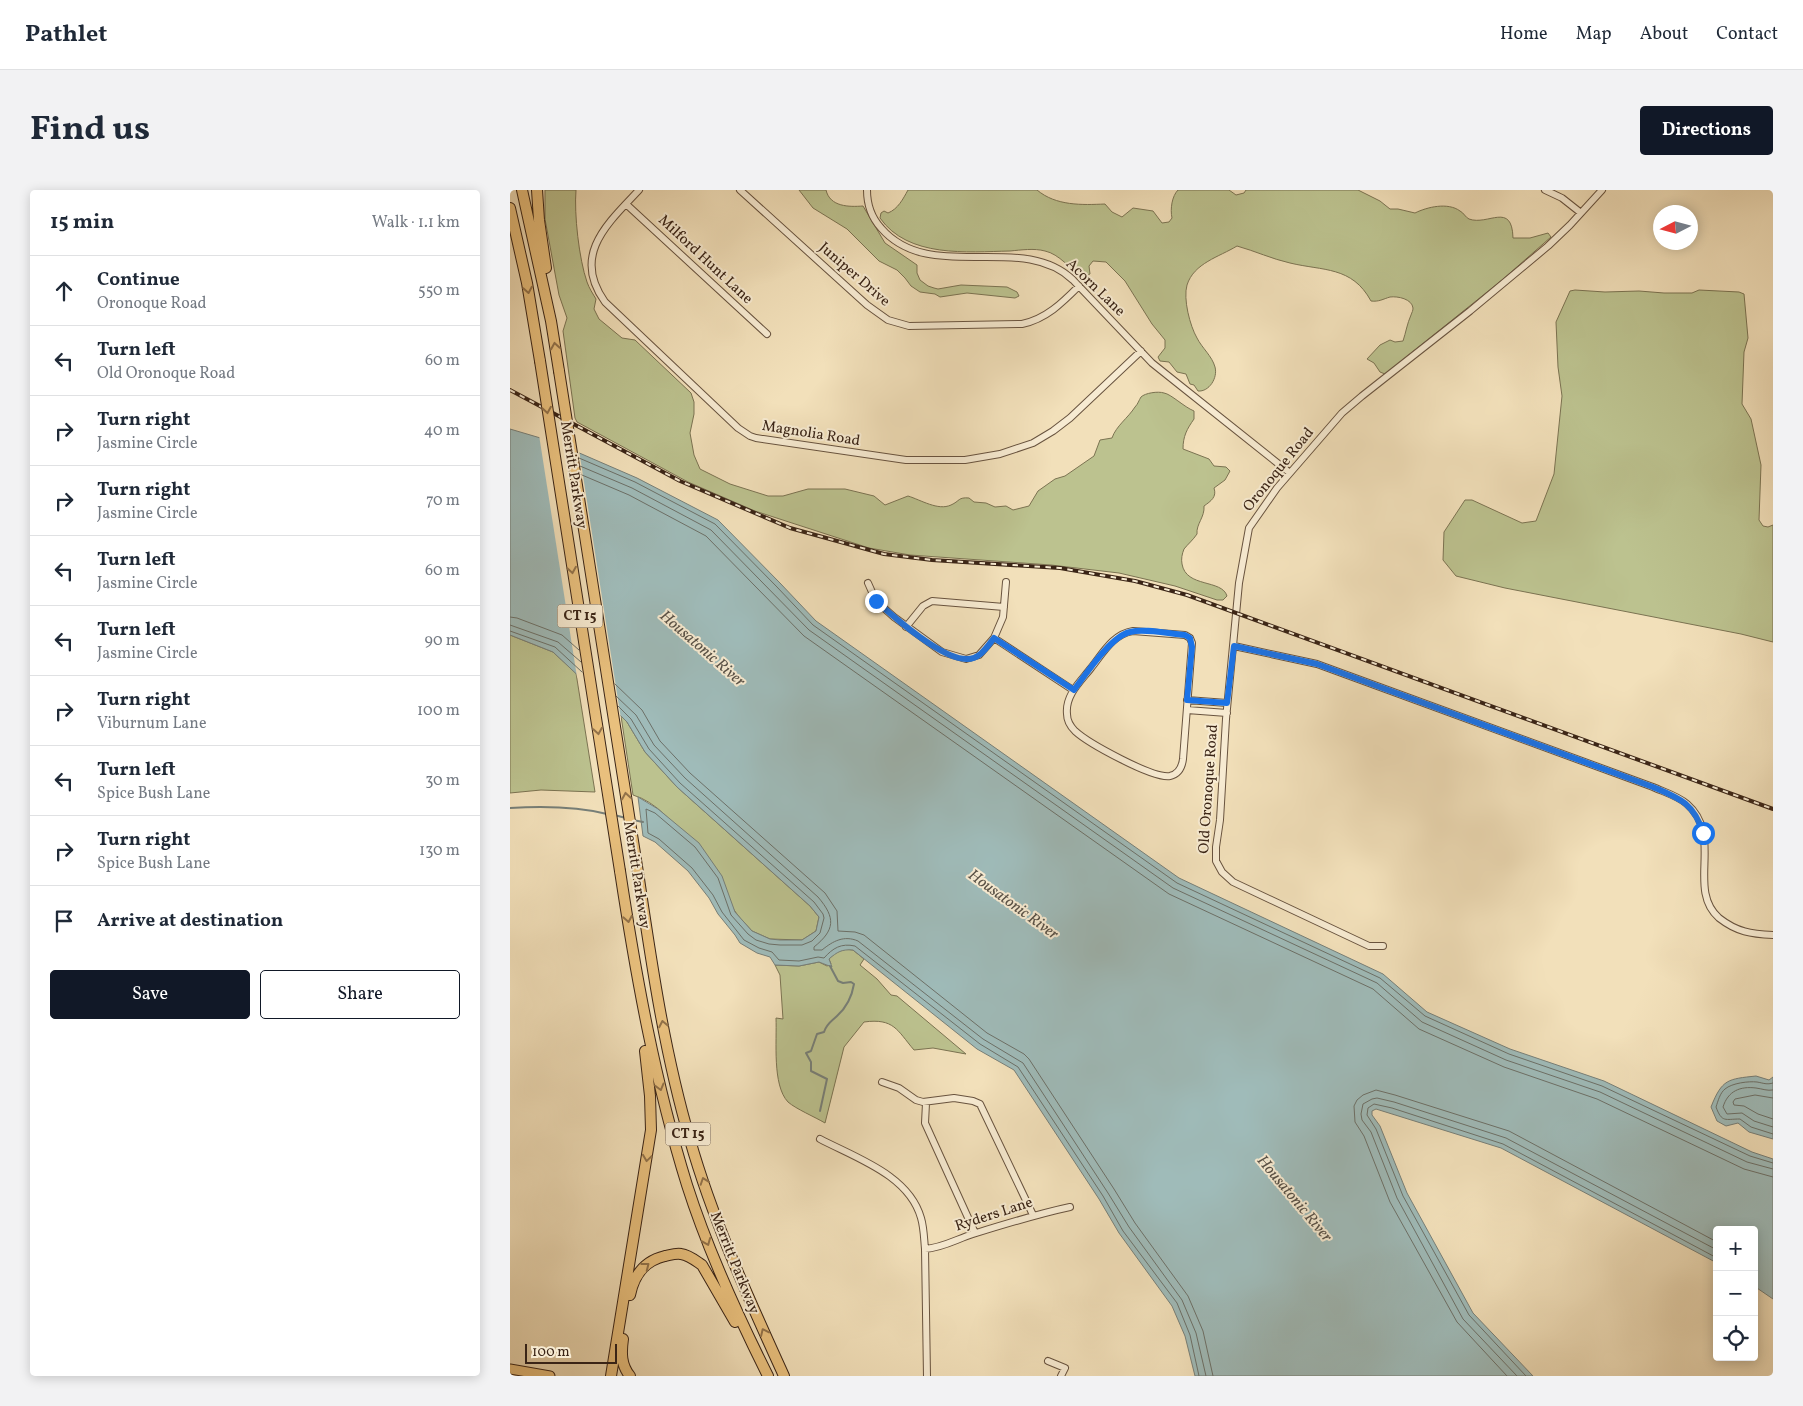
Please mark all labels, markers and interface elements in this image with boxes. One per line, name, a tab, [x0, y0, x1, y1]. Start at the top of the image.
text: Pathlet	[25, 18, 107, 52]
text: Home	[1500, 22, 1548, 47]
text: Map	[1576, 22, 1612, 47]
text: About	[1640, 22, 1688, 47]
text: Contact	[1716, 22, 1778, 47]
text: Find us	[30, 106, 150, 154]
button: Directions	[1640, 106, 1773, 155]
north arrow	[1653, 205, 1698, 250]
text: 15 min	[50, 208, 114, 237]
street label: Milford Hunt Lane	[653, 210, 757, 310]
text: Walk · 1.1 km	[372, 212, 460, 234]
street label: Juniper Drive	[814, 238, 894, 312]
street label: Acorn Lane	[1061, 254, 1129, 322]
text: Continue	[97, 267, 180, 293]
icon: ahead	[50, 277, 78, 305]
text: 550 m	[418, 280, 460, 302]
one-way arrow	[522, 285, 532, 294]
text: Oronoque Road	[97, 293, 207, 315]
text: Turn left	[97, 337, 176, 363]
one-way arrow	[550, 342, 561, 350]
icon: left	[50, 347, 78, 375]
text: 60 m	[425, 350, 460, 372]
text: Old Oronoque Road	[97, 363, 235, 385]
one-way arrow	[542, 405, 552, 414]
text: Turn right	[97, 407, 190, 433]
street label: Magnolia Road	[760, 416, 862, 452]
icon: right	[50, 417, 78, 445]
text: 40 m	[424, 420, 460, 442]
street label: Merritt Parkway	[554, 420, 592, 530]
street label: Oronoque Road	[1238, 423, 1320, 517]
text: Jasmine Circle	[97, 433, 197, 455]
text: Turn right	[97, 477, 190, 503]
icon: right	[50, 487, 78, 515]
text: 70 m	[426, 490, 460, 512]
text: Jasmine Circle	[97, 503, 197, 525]
text: Turn left	[97, 547, 176, 573]
icon: left	[50, 557, 78, 585]
text: 60 m	[425, 560, 460, 582]
one-way arrow	[567, 566, 577, 574]
text: Jasmine Circle	[97, 573, 197, 595]
route end	[865, 590, 888, 613]
road number: CT 15	[558, 604, 602, 628]
water label: Housatonic River	[654, 606, 750, 693]
text: Turn left	[97, 617, 176, 643]
icon: left	[50, 627, 78, 655]
text: 90 m	[424, 630, 460, 652]
text: Jasmine Circle	[97, 643, 197, 665]
text: Turn right	[97, 687, 190, 713]
icon: right	[50, 697, 78, 725]
text: 100 m	[417, 700, 460, 722]
text: Viburnum Lane	[97, 713, 206, 735]
street label: Old Oronoque Road	[1194, 724, 1224, 854]
one-way arrow	[592, 726, 602, 735]
text: Turn left	[97, 757, 176, 783]
icon: left	[50, 767, 78, 795]
text: 30 m	[425, 770, 460, 792]
text: Spice Bush Lane	[97, 783, 210, 805]
one-way arrow	[621, 792, 631, 801]
street label: Merritt Parkway	[617, 820, 655, 930]
route start	[1692, 822, 1715, 845]
text: Turn right	[97, 827, 190, 853]
icon: right	[50, 837, 78, 865]
text: 130 m	[419, 840, 460, 862]
text: Spice Bush Lane	[97, 853, 210, 875]
water label: Housatonic River	[963, 865, 1064, 946]
icon: arrive	[50, 907, 78, 935]
text: Arrive at destination	[97, 908, 283, 934]
one-way arrow	[622, 914, 632, 923]
button: Save	[50, 970, 250, 1019]
button: Share	[260, 970, 460, 1019]
one-way arrow	[658, 1019, 668, 1028]
one-way arrow	[654, 1082, 665, 1091]
road number: CT 15	[666, 1122, 710, 1146]
water label: Housatonic River	[1251, 1151, 1337, 1248]
one-way arrow	[642, 1154, 653, 1162]
one-way arrow	[700, 1177, 710, 1185]
street label: Ryders Lane	[952, 1193, 1036, 1237]
street label: Merritt Parkway	[704, 1209, 764, 1317]
map controls	[1713, 1226, 1758, 1361]
button: +	[1713, 1226, 1758, 1271]
one-way arrow	[701, 1237, 712, 1246]
one-way arrow	[640, 1263, 649, 1271]
button: −	[1713, 1271, 1758, 1316]
button: locate	[1713, 1316, 1758, 1361]
one-way arrow	[759, 1328, 770, 1337]
scale bar	[525, 1341, 618, 1364]
text: 100 m	[532, 1343, 570, 1362]

